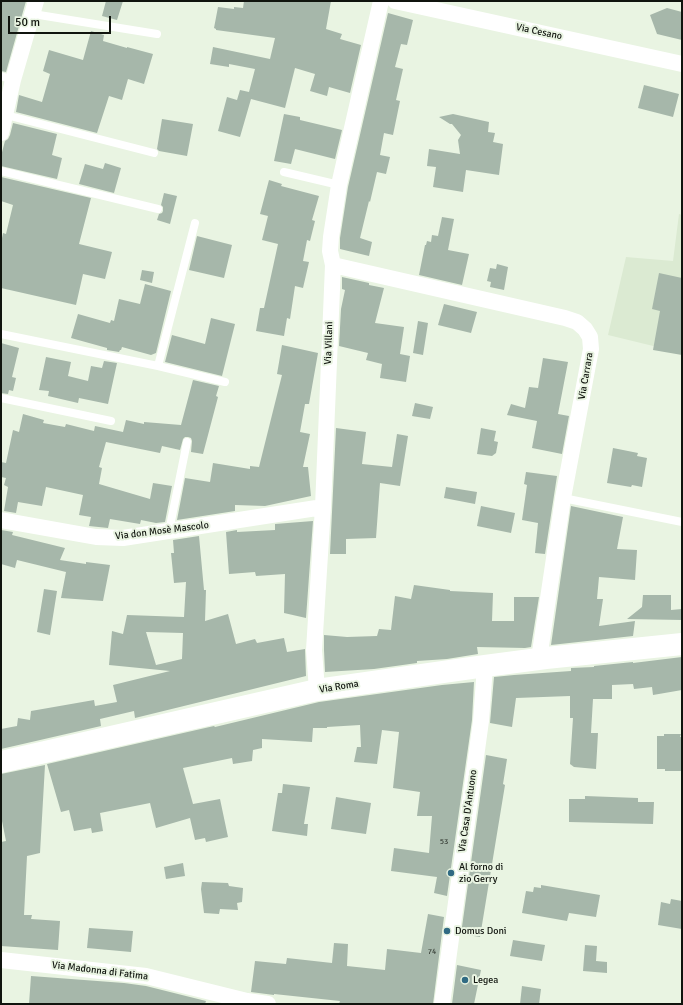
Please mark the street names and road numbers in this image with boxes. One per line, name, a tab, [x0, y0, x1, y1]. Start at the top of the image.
street label: Via Cesano	[515, 21, 563, 43]
street label: Via Villani	[322, 321, 336, 365]
street label: Via Carrara	[576, 351, 596, 401]
street label: Via don Mosè Mascolo	[115, 519, 209, 543]
street label: Via Roma	[318, 678, 360, 696]
street label: Via Casa D'Antuono	[456, 769, 480, 853]
street label: Via Madonna di Fatima	[51, 959, 149, 983]

